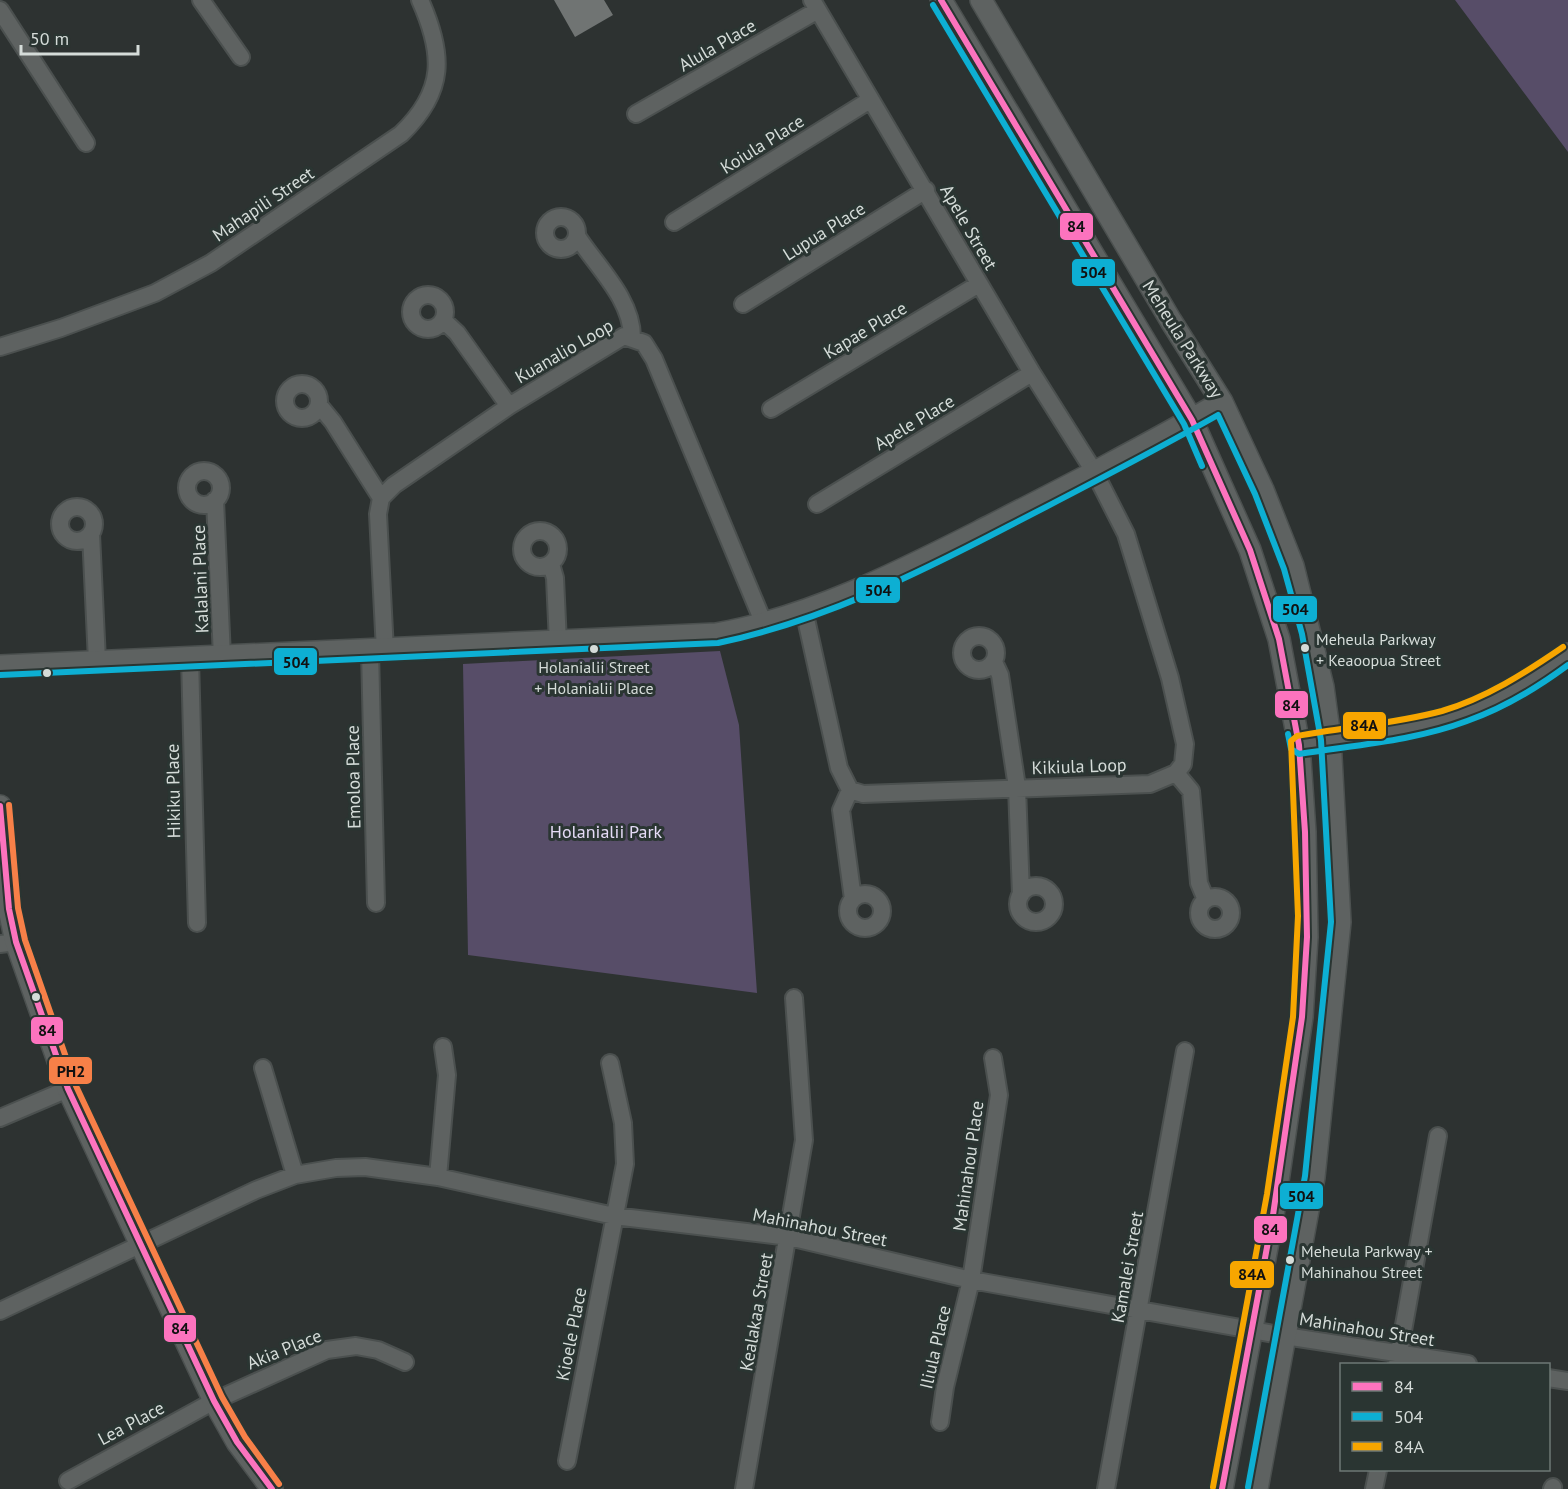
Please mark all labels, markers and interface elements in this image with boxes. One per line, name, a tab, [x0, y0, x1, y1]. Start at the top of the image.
street label: Alula Place	[674, 14, 760, 76]
scale bar	[21, 18, 138, 56]
text: 50 m	[30, 27, 69, 50]
street label: Koiula Place	[716, 109, 808, 179]
street label: Mahapili Street	[208, 162, 318, 246]
street label: Apele Street	[935, 180, 1003, 274]
street label: Lupua Place	[779, 197, 869, 265]
line badge: 84	[1059, 212, 1094, 241]
text: 84	[1067, 216, 1085, 236]
line badge: 504	[1071, 258, 1116, 287]
text: 504	[1079, 262, 1107, 282]
street label: Meheula Parkway	[1138, 276, 1229, 403]
street label: Kapae Place	[819, 296, 911, 364]
street label: Kuanalio Loop	[511, 314, 617, 388]
street label: Apele Place	[870, 389, 958, 455]
street label: Kalalani Place	[187, 524, 213, 634]
line badge: 504	[855, 576, 901, 604]
text: 504	[864, 580, 892, 600]
line badge: 504	[1272, 595, 1318, 623]
text: 504	[1281, 599, 1309, 619]
place label: Meheula Parkway + Keaoopua Street	[1316, 629, 1441, 670]
marker: Meheula Parkway + Keaoopua Street	[1299, 642, 1311, 654]
marker: Holanialii Street + Holanialii Place	[588, 643, 600, 655]
line badge: 504	[273, 647, 318, 676]
text: 504	[282, 652, 310, 672]
place label: Holanialii Street + Holanialii Place	[534, 657, 654, 698]
unlabelled marker	[41, 667, 53, 679]
line badge: 84	[1274, 690, 1309, 719]
text: 84	[1282, 695, 1300, 715]
line badge: 84A	[1342, 711, 1387, 740]
text: 84A	[1350, 715, 1378, 735]
street label: Emoloa Place	[341, 725, 365, 829]
street label: Hikiku Place	[161, 744, 185, 838]
street label: Kikiula Loop	[1031, 753, 1127, 779]
park label: Holanialii Park	[550, 820, 663, 843]
unlabelled marker	[30, 991, 42, 1003]
line badge: 84	[30, 1016, 64, 1045]
text: 84	[38, 1020, 56, 1040]
line badge: PH2	[48, 1056, 93, 1085]
text: PH2	[57, 1061, 85, 1081]
street label: Mahinahou Place	[947, 1099, 989, 1233]
line badge: 504	[1279, 1182, 1324, 1210]
text: 504	[1287, 1186, 1315, 1206]
street label: Mahinahou Street	[751, 1203, 889, 1251]
street label: Kamalei Street	[1106, 1209, 1148, 1325]
line badge: 84	[1253, 1215, 1288, 1244]
text: 84	[1261, 1219, 1279, 1239]
place label: Meheula Parkway + Mahinahou Street	[1301, 1241, 1433, 1282]
street label: Kealakaa Street	[734, 1251, 778, 1373]
marker: Meheula Parkway + Mahinahou Street	[1284, 1254, 1296, 1266]
line badge: 84A	[1229, 1260, 1275, 1289]
text: 84A	[1238, 1264, 1266, 1284]
street label: Kioele Place	[551, 1285, 591, 1383]
street label: Iliula Place	[914, 1303, 956, 1391]
street label: Mahinahou Street	[1298, 1307, 1436, 1351]
line badge: 84	[163, 1314, 197, 1343]
text: 84	[171, 1318, 189, 1338]
street label: Akia Place	[243, 1324, 325, 1374]
legend	[1340, 1363, 1550, 1471]
text: 84	[1394, 1375, 1414, 1398]
street label: Lea Place	[94, 1396, 168, 1450]
text: 504	[1394, 1405, 1424, 1428]
text: 84A	[1394, 1435, 1425, 1458]

